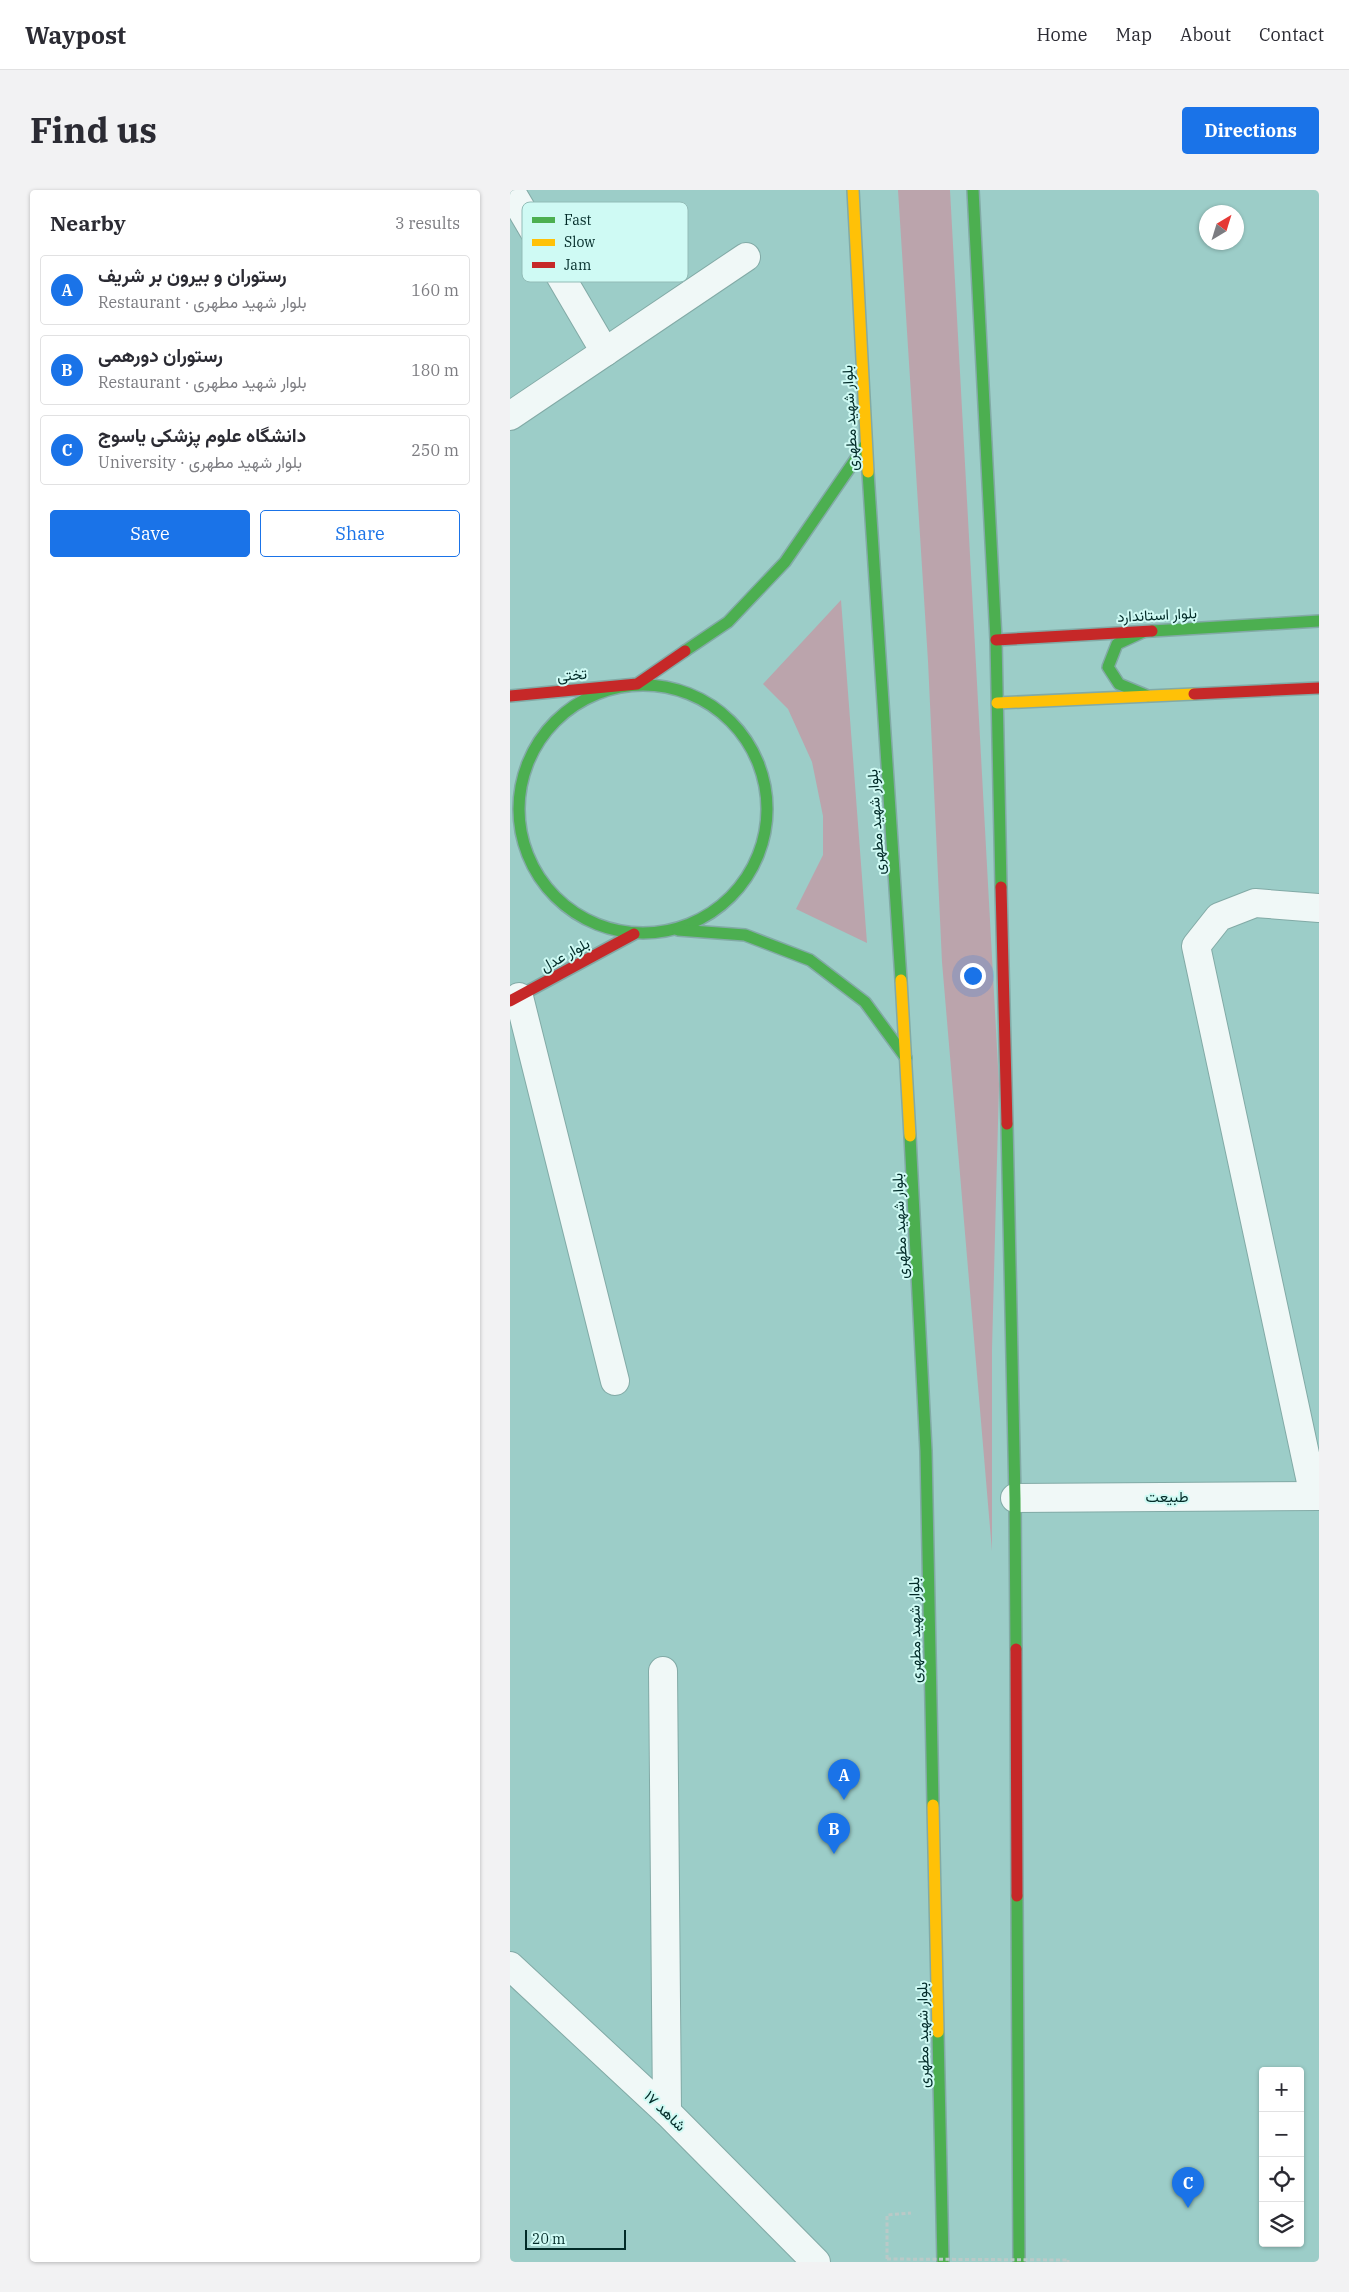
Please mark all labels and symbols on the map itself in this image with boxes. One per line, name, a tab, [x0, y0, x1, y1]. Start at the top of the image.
legend	[522, 202, 688, 282]
north arrow	[1199, 205, 1244, 250]
text: Fast	[564, 211, 592, 229]
text: Slow	[564, 233, 595, 251]
text: Jam	[564, 256, 591, 274]
street label: بلوار شهید مطهری	[837, 364, 863, 472]
street label: بلوار استاندارد	[1117, 603, 1197, 626]
street label: تختی	[556, 664, 588, 686]
street label: بلوار شهید مطهری	[862, 768, 890, 876]
street label: بلوار عدل	[537, 933, 593, 976]
your location	[960, 963, 986, 989]
street label: بلوار شهید مطهری	[887, 1172, 913, 1280]
street label: طبیعت	[1146, 1487, 1189, 1506]
street label: بلوار شهید مطهری	[904, 1577, 926, 1683]
pin: A	[828, 1759, 860, 1800]
pin: B	[818, 1813, 850, 1854]
street label: بلوار شهید مطهری	[912, 1982, 934, 2088]
street label: شاهد ۱۷	[640, 2086, 690, 2135]
pin: C	[1172, 2167, 1204, 2208]
scale bar	[525, 2227, 626, 2250]

